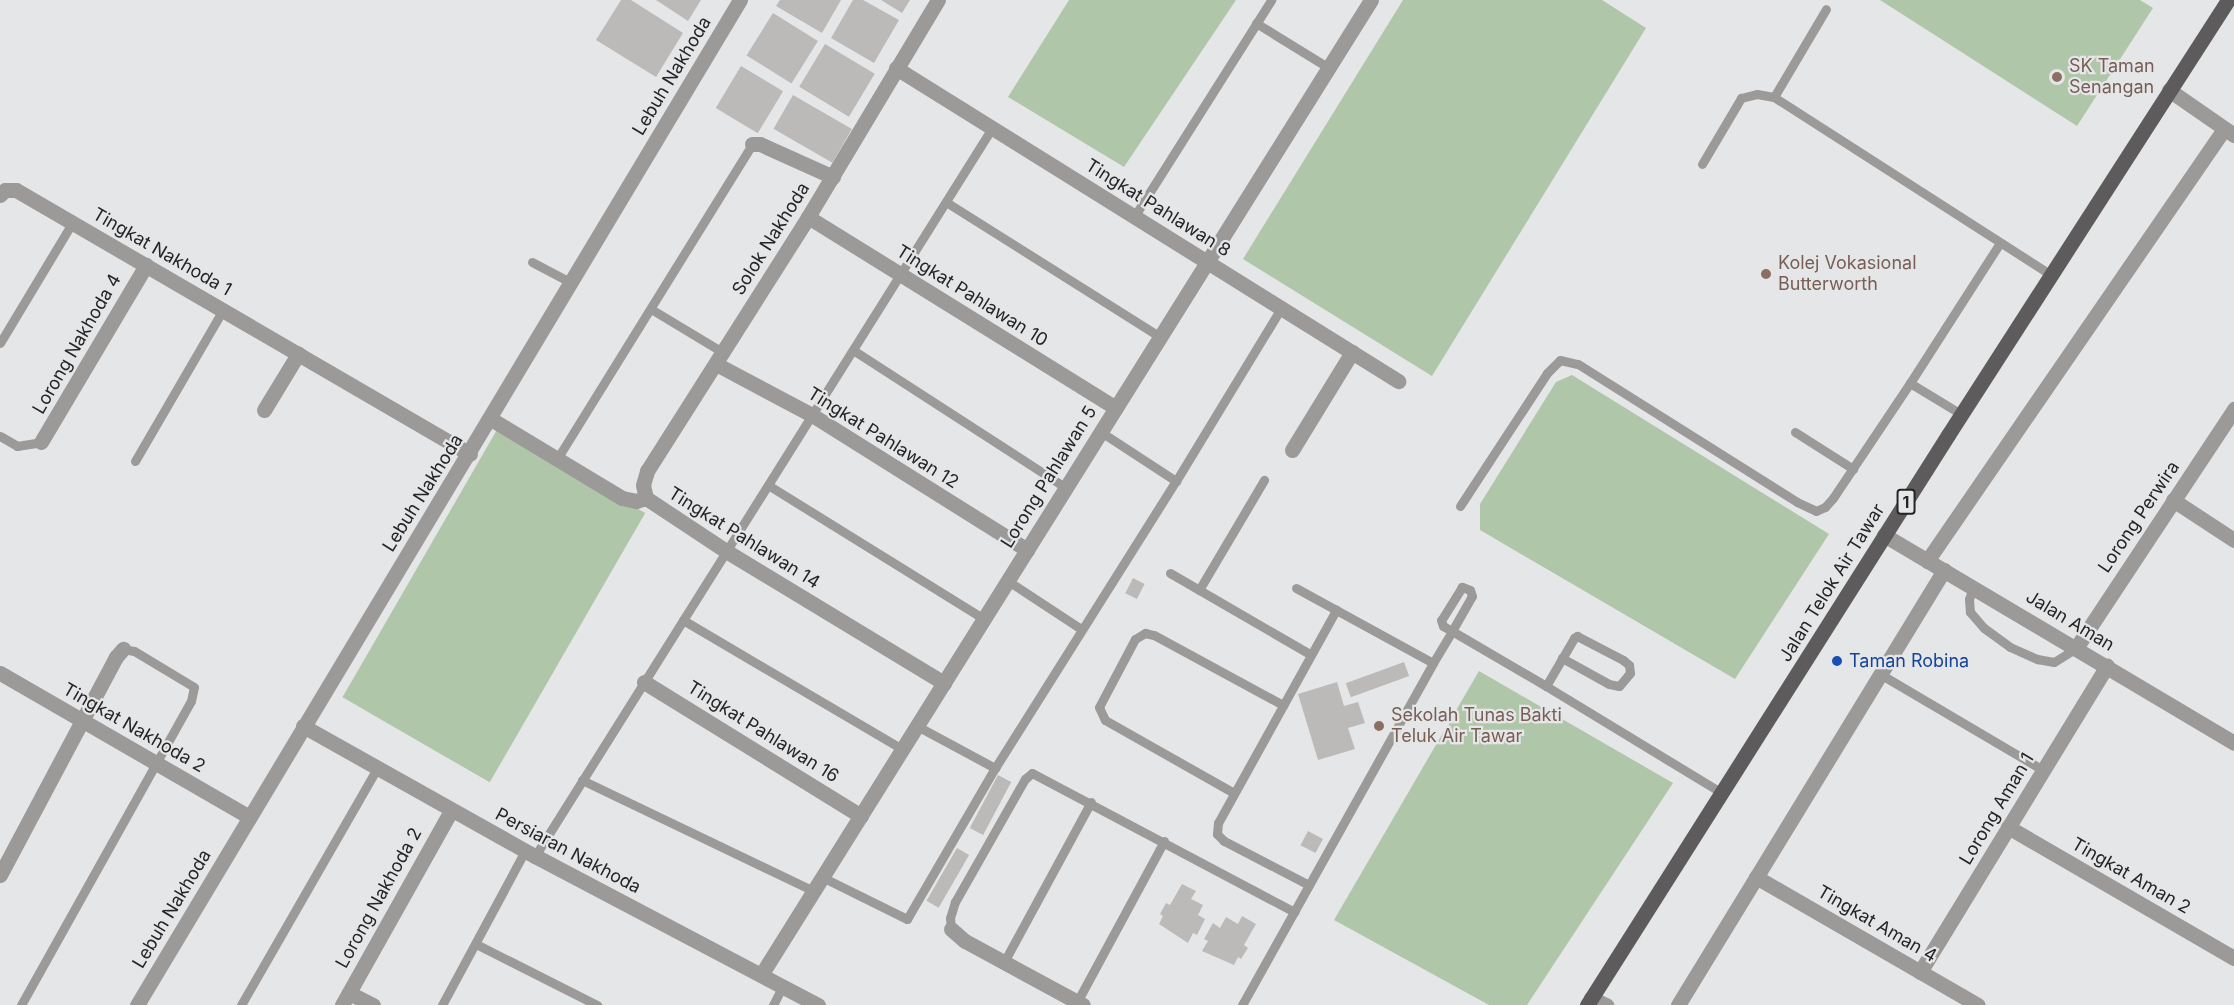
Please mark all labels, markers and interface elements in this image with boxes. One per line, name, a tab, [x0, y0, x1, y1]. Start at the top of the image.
street label: Lebuh Nakhoda	[628, 13, 716, 139]
place label: SK Taman Senangan	[2069, 56, 2155, 98]
marker: SK Taman Senangan	[2050, 70, 2064, 84]
street label: Tingkat Pahlawan 8	[1081, 155, 1235, 261]
street label: Solok Nakhoda	[728, 179, 814, 299]
street label: Tingkat Nakhoda 1	[89, 203, 235, 301]
street label: Tingkat Pahlawan 10	[892, 241, 1052, 351]
place label: Kolej Vokasional Butterworth	[1778, 253, 1916, 296]
marker: Kolej Vokasional Butterworth	[1759, 267, 1773, 281]
street label: Lorong Nakhoda 4	[28, 270, 126, 418]
street label: Tingkat Pahlawan 12	[803, 383, 963, 493]
street label: Lorong Pahlawan 5	[997, 402, 1101, 552]
street label: Lebuh Nakhoda	[378, 430, 468, 556]
street label: Lorong Perwira	[2094, 457, 2184, 577]
street label: Tingkat Pahlawan 14	[664, 483, 824, 593]
road number: 1	[1896, 489, 1916, 515]
street label: Jalan Telok Air Tawar	[1775, 500, 1889, 666]
street label: Jalan Aman	[2022, 586, 2118, 656]
place label: Taman Robina	[1849, 650, 1969, 672]
marker: Taman Robina	[1830, 654, 1844, 668]
street label: Tingkat Pahlawan 16	[683, 677, 843, 787]
street label: Tingkat Nakhoda 2	[59, 678, 209, 778]
place label: Sekolah Tunas Bakti Teluk Air Tawar	[1391, 705, 1562, 748]
marker: Sekolah Tunas Bakti Teluk Air Tawar	[1372, 719, 1386, 733]
street label: Lorong Aman 1	[1955, 749, 2039, 869]
street label: Persiaran Nakhoda	[492, 804, 644, 898]
street label: Lorong Nakhoda 2	[331, 824, 427, 972]
street label: Tingkat Aman 2	[2068, 833, 2194, 919]
street label: Lebuh Nakhoda	[128, 846, 216, 972]
street label: Tingkat Aman 4	[1813, 881, 1941, 967]

